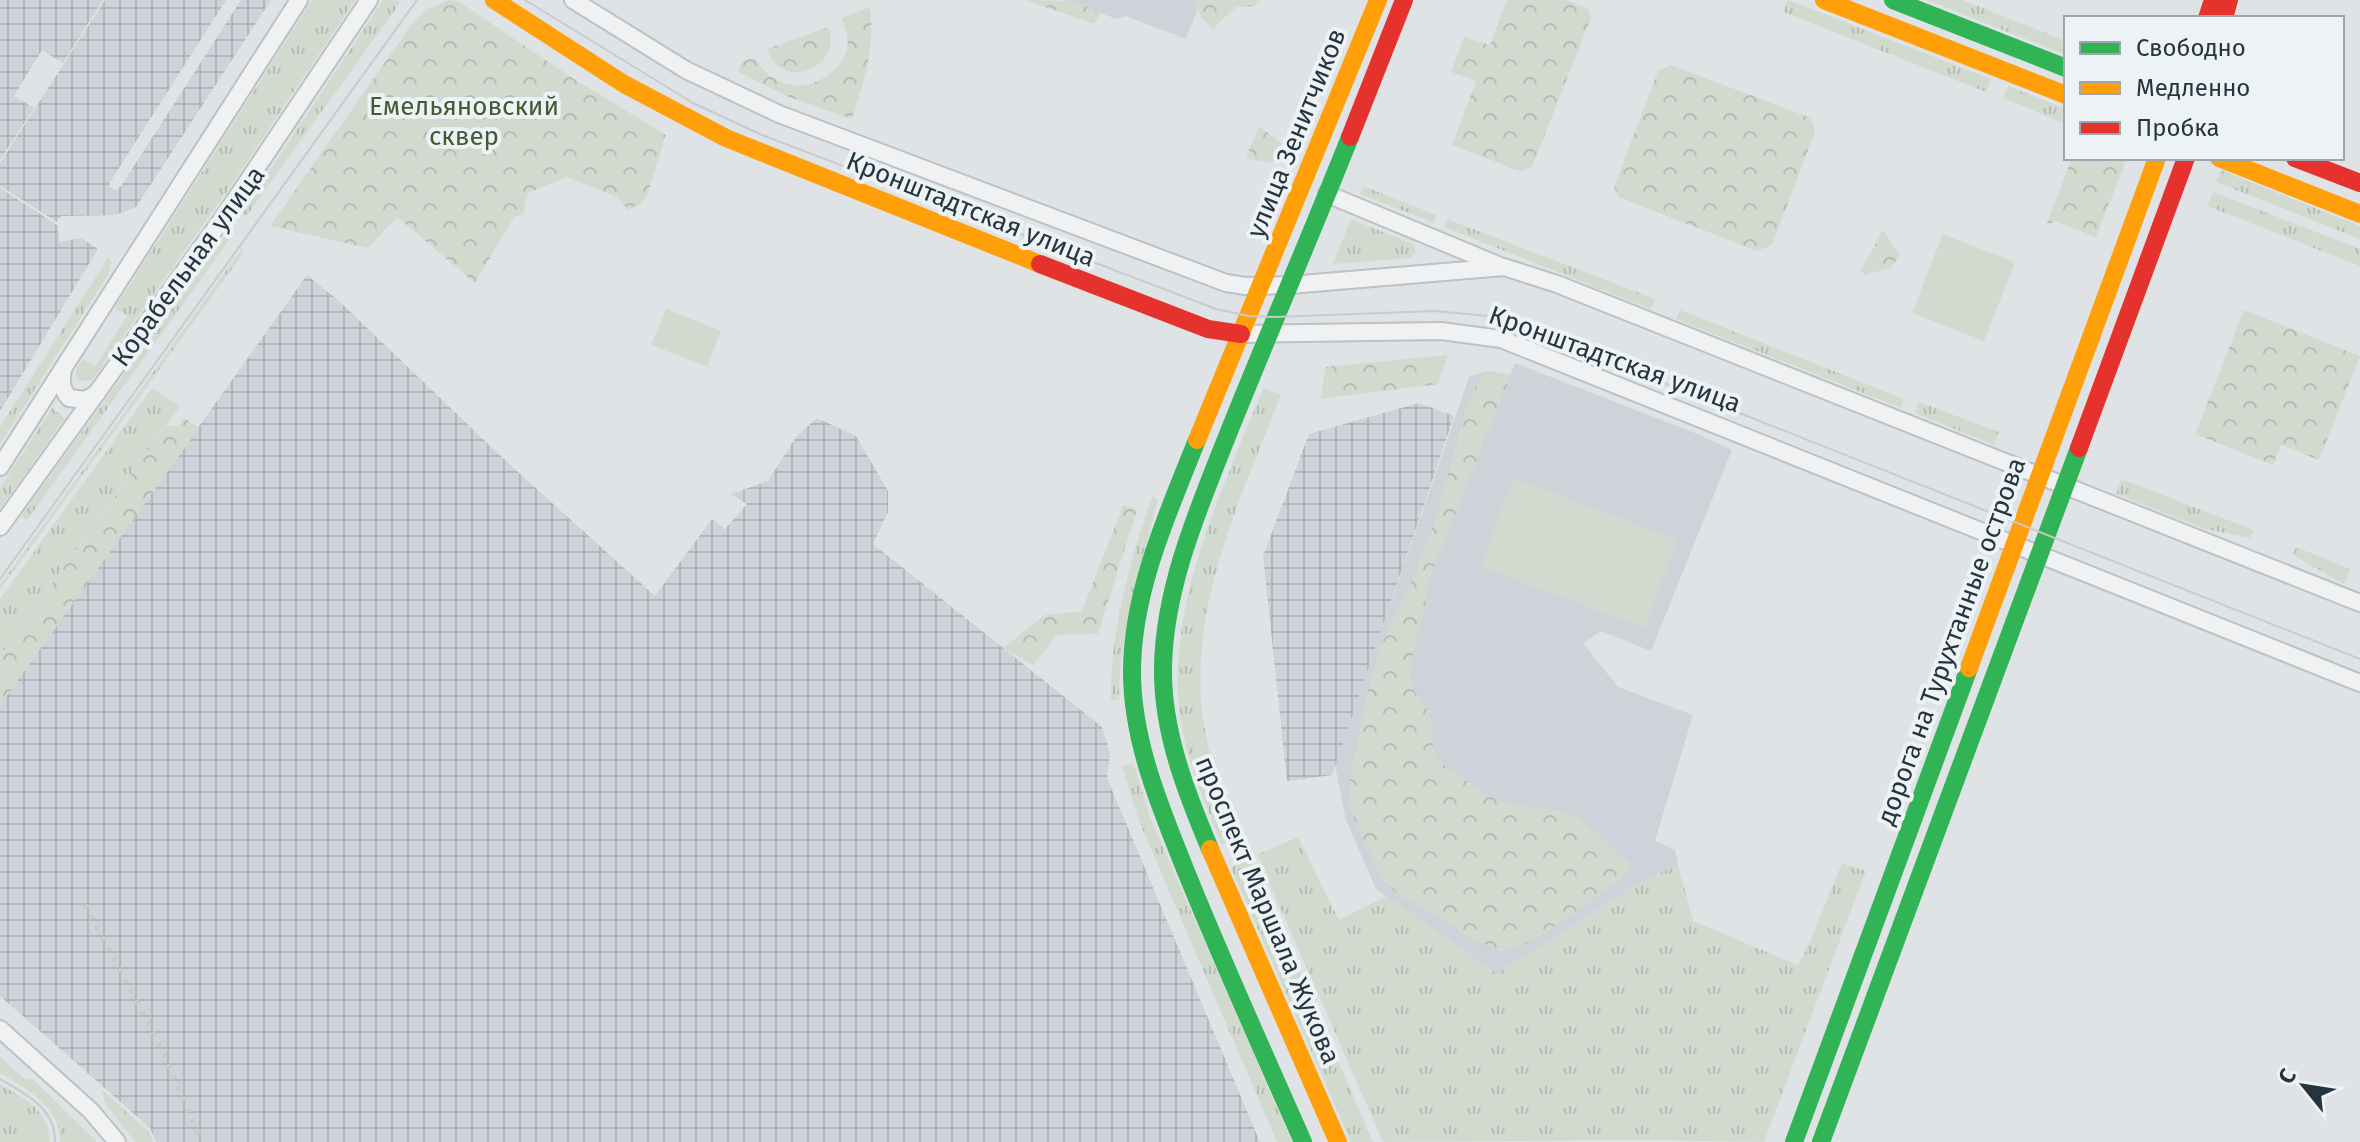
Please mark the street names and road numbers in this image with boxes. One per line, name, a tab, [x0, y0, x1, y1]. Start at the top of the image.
street label: улица Зенитчиков	[1240, 24, 1353, 242]
street label: Кронштадтская улица	[842, 145, 1100, 274]
street label: Корабельная улица	[105, 160, 271, 373]
street label: Кронштадтская улица	[1485, 299, 1745, 419]
street label: дорога на Турухтанные острова	[1871, 454, 2032, 829]
street label: проспект Маршала Жукова	[1188, 752, 1347, 1069]

